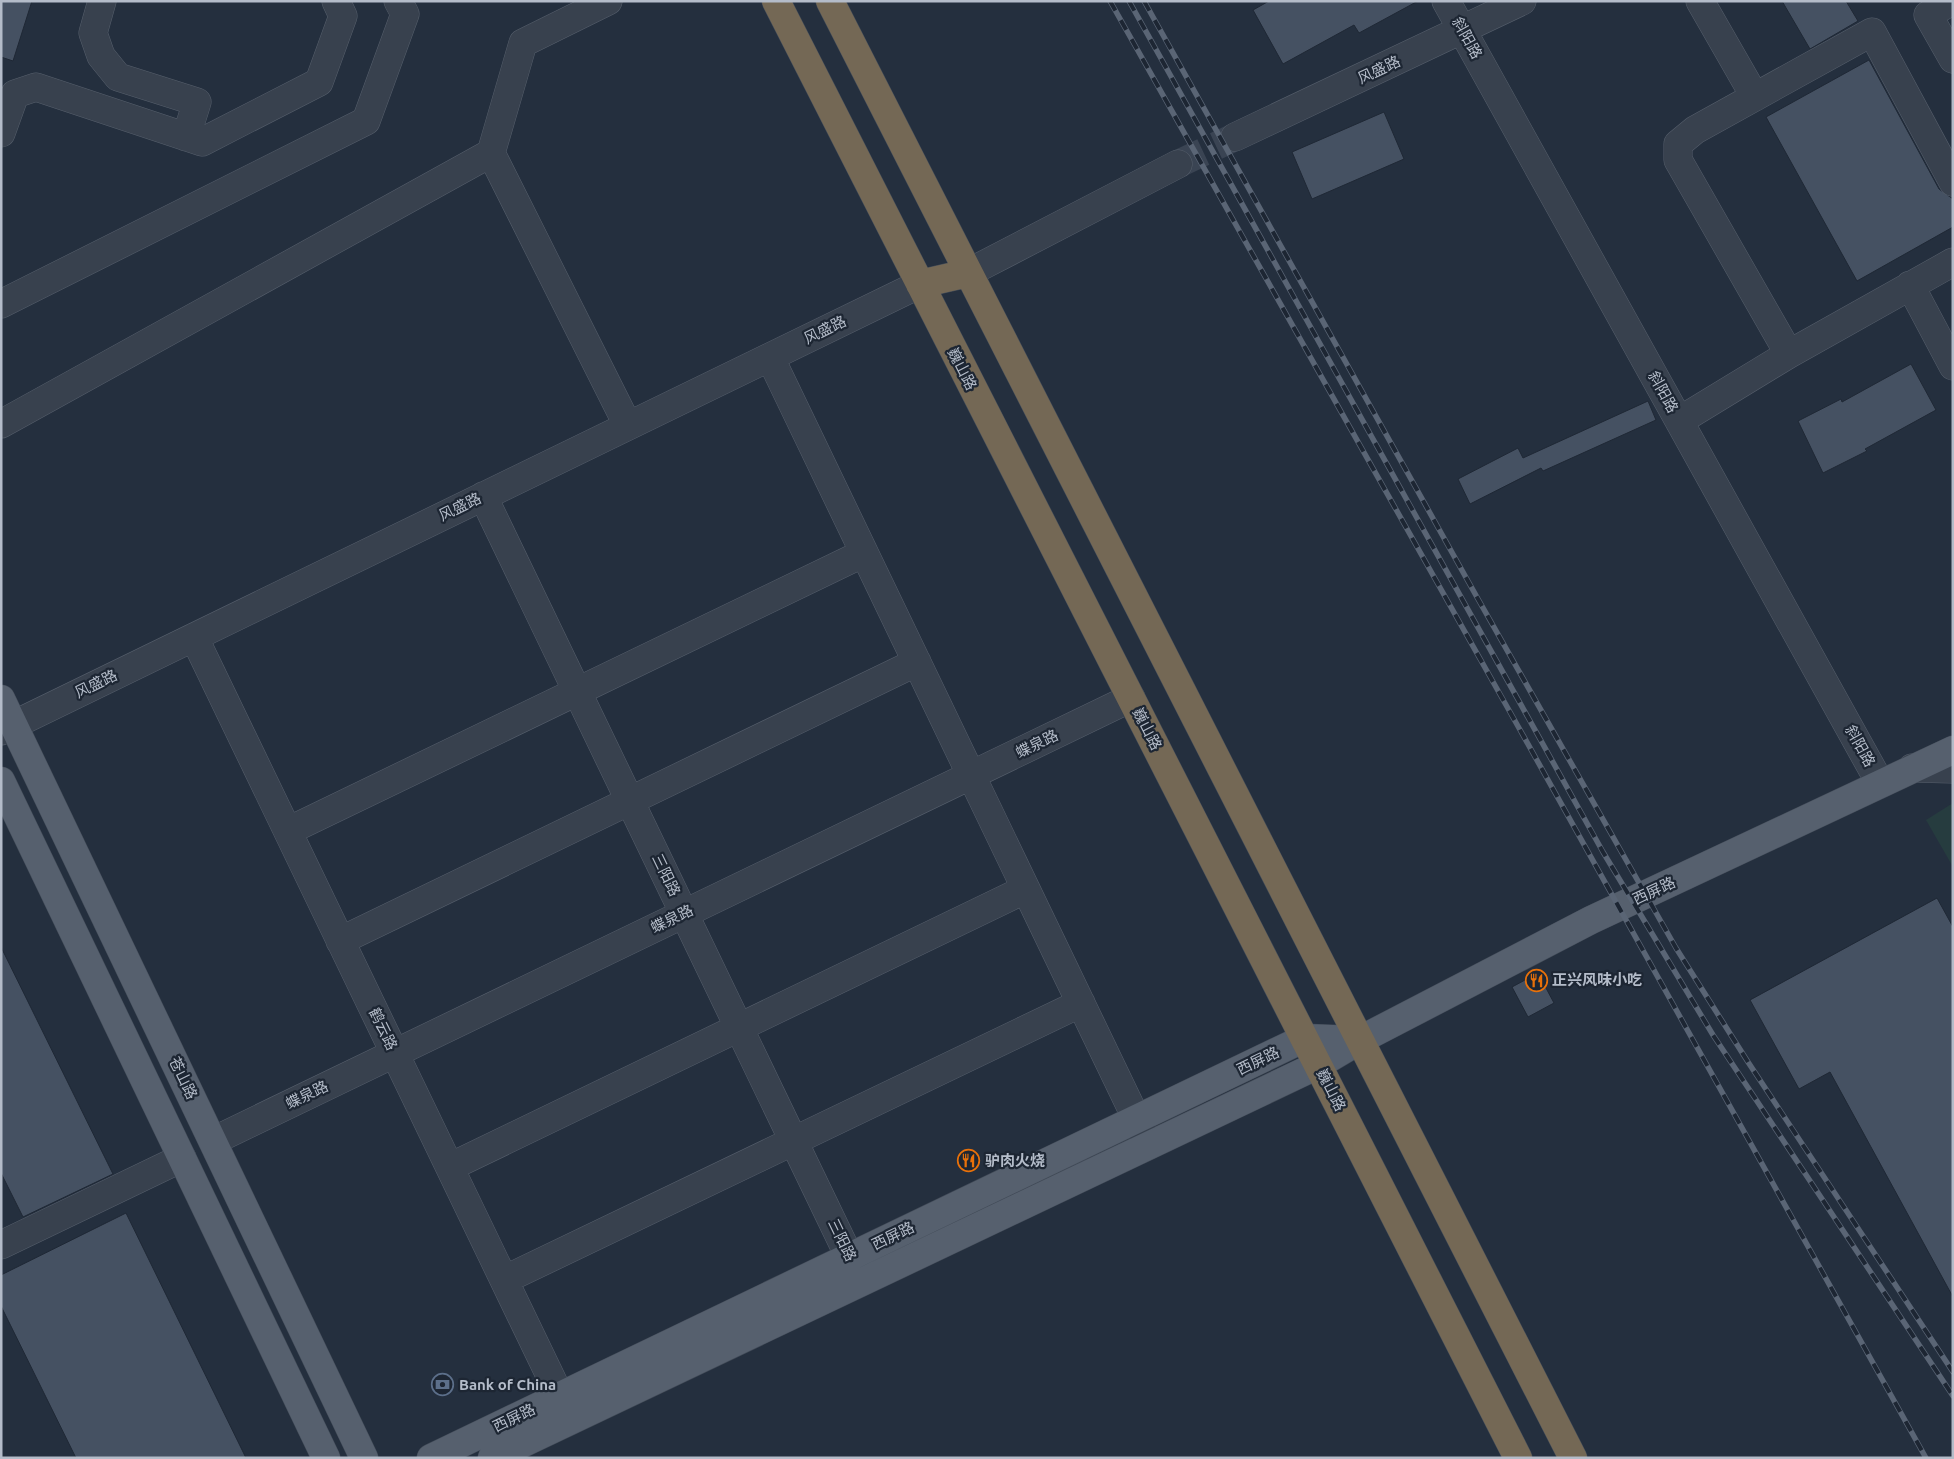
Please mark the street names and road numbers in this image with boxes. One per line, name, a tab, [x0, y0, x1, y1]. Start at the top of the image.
street label: 斜阳路	[1449, 14, 1486, 62]
street label: 风盛路	[1355, 52, 1403, 87]
street label: 风盛路	[801, 312, 849, 347]
street label: 巍山路	[945, 345, 980, 393]
street label: 斜阳路	[1645, 368, 1682, 416]
street label: 风盛路	[436, 489, 484, 524]
street label: 风盛路	[72, 666, 120, 701]
street label: 巍山路	[1130, 705, 1165, 753]
street label: 斜阳路	[1842, 722, 1879, 770]
street label: 蝶泉路	[1013, 726, 1061, 761]
street label: 三阳路	[649, 851, 684, 899]
street label: 西屏路	[1630, 873, 1678, 908]
street label: 蝶泉路	[648, 901, 696, 936]
street label: 鹤云路	[366, 1005, 401, 1053]
street label: 西屏路	[1234, 1043, 1282, 1078]
street label: 苍山路	[166, 1054, 201, 1102]
street label: 巍山路	[1314, 1066, 1349, 1114]
street label: 蝶泉路	[283, 1077, 331, 1112]
street label: 三阳路	[825, 1216, 860, 1264]
street label: 西屏路	[869, 1218, 917, 1253]
street label: 西屏路	[490, 1400, 538, 1435]

